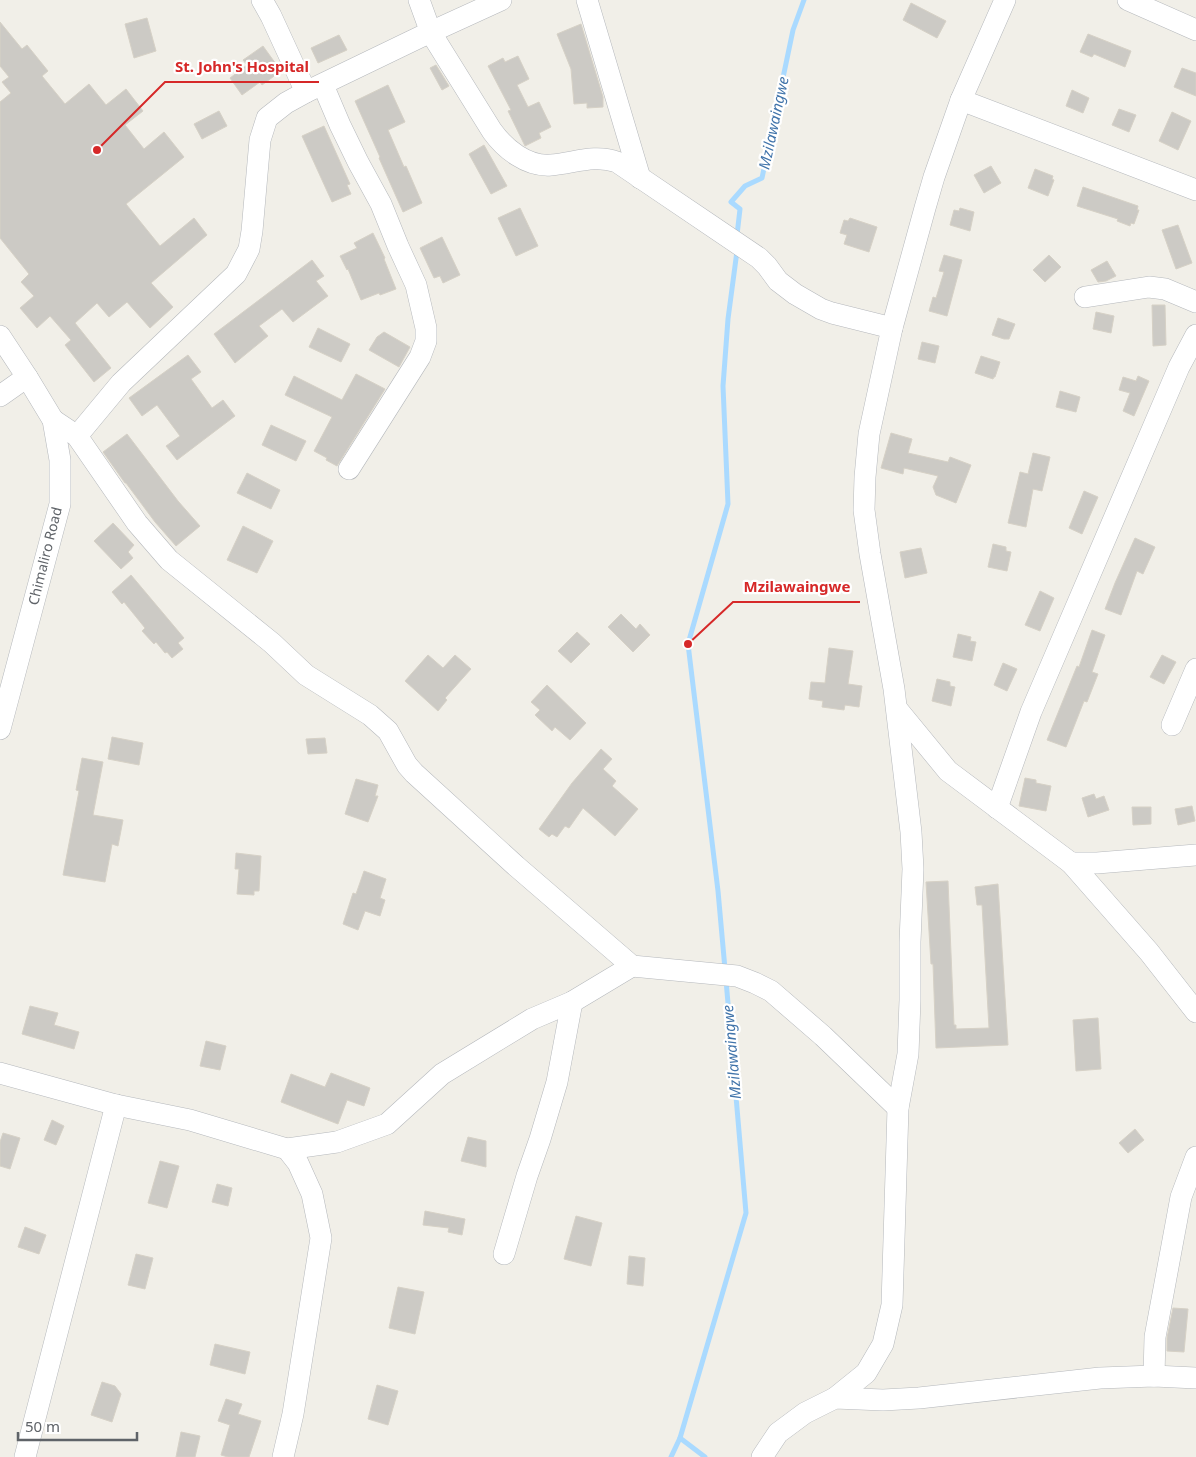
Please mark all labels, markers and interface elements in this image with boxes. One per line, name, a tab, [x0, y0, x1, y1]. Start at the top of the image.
callout: St. John's Hospital	[165, 52, 319, 82]
text: St. John's Hospital	[175, 56, 309, 76]
water label: Mzilawaingwe	[753, 74, 793, 171]
street label: Chimaliro Road	[23, 505, 66, 607]
callout: Mzilawaingwe	[733, 572, 860, 602]
text: Mzilawaingwe	[744, 576, 850, 596]
water label: Mzilawaingwe	[717, 1004, 745, 1100]
scale bar	[18, 1410, 136, 1442]
text: 50 m	[25, 1416, 60, 1436]

